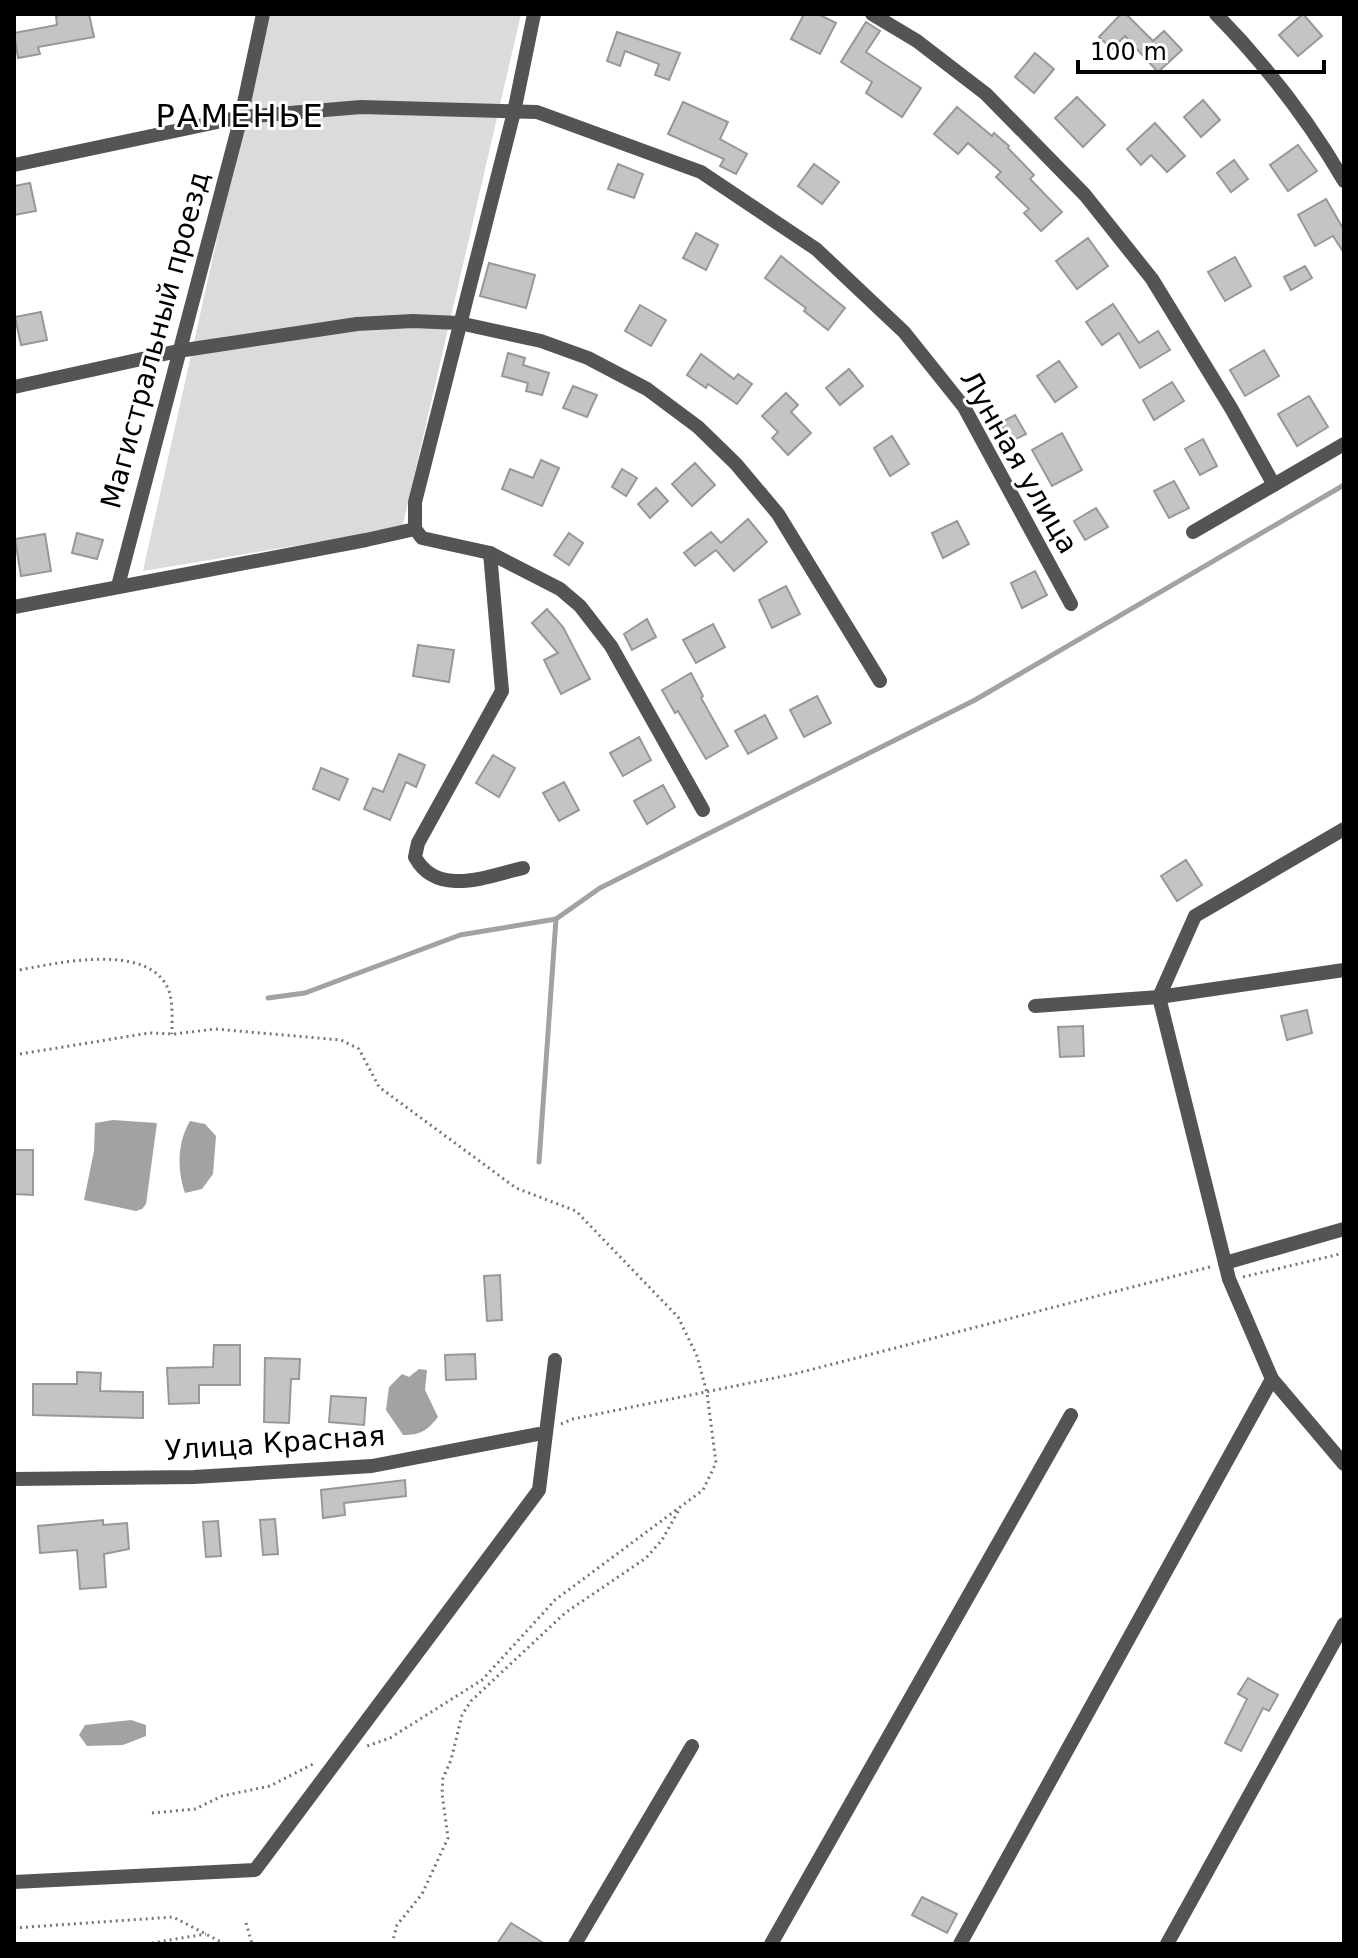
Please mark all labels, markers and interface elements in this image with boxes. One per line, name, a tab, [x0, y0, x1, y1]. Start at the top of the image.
scale bar	[1078, 24, 1324, 74]
text: 100 m	[1090, 38, 1167, 66]
district label: РАМЕНЬЕ	[155, 97, 325, 135]
street label: Магистральный проезд	[94, 168, 216, 512]
street label: Лунная улица	[953, 365, 1085, 559]
street label: Улица Красная	[164, 1419, 386, 1467]

